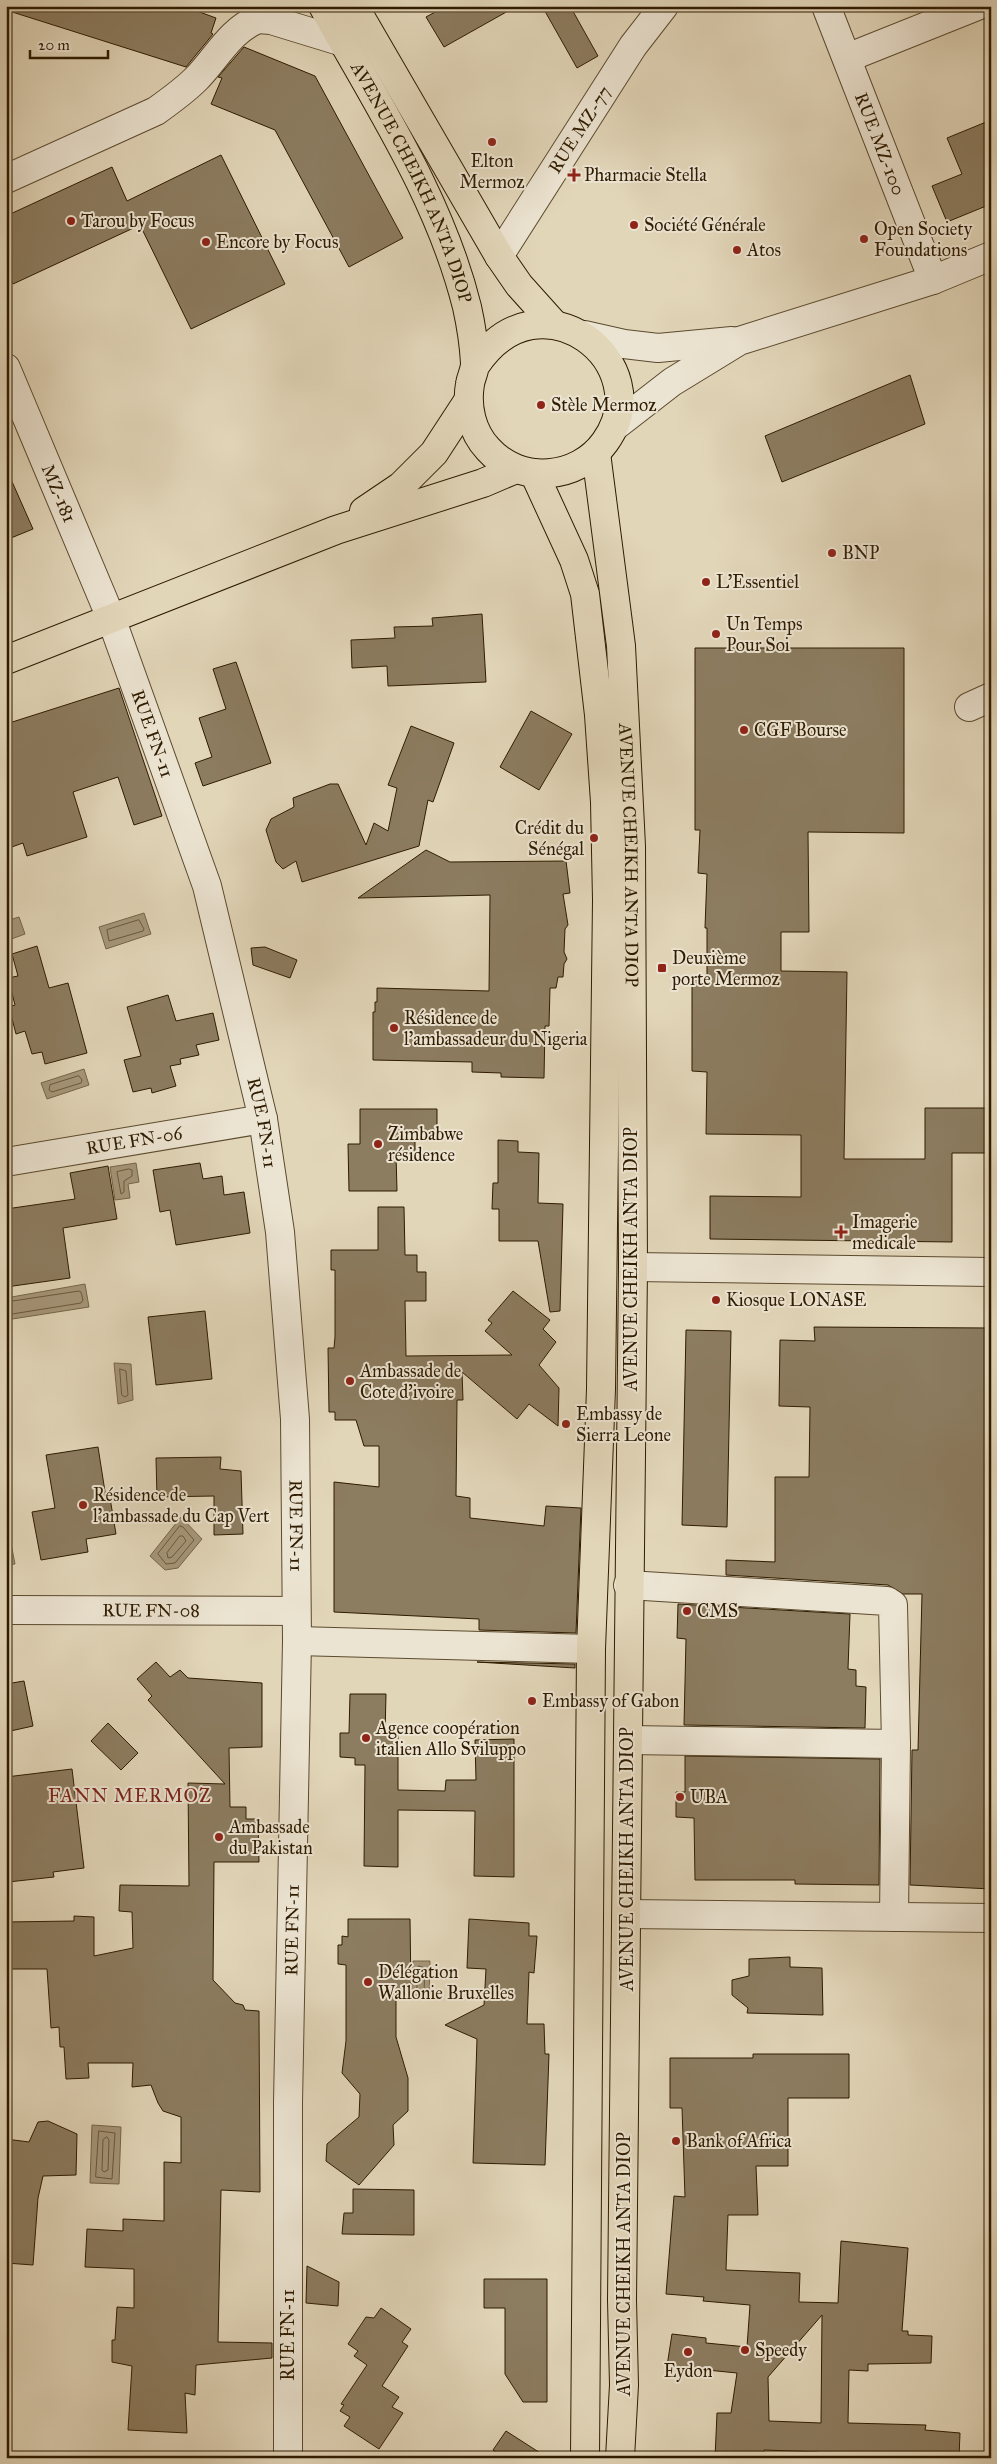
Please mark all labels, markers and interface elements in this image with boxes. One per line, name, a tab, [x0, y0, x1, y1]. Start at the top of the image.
scale bar	[30, 28, 108, 60]
text: 20 m	[38, 36, 70, 54]
street label: AVENUE CHEIKH ANTA DIOP	[345, 57, 476, 305]
street label: RUE MZ-77	[544, 82, 616, 177]
street label: RUE MZ-100	[850, 89, 910, 198]
marker: Elton Mermoz	[486, 136, 498, 148]
place label: Elton Mermoz	[459, 150, 525, 193]
place label: Pharmacie Stella	[584, 164, 707, 186]
marker: Pharmacie Stella	[568, 169, 580, 181]
place label: Tarou by Focus	[81, 210, 194, 232]
place label: Société Générale	[644, 214, 766, 236]
marker: Tarou by Focus	[65, 215, 77, 227]
place label: Open Society Foundations	[874, 218, 973, 261]
marker: Société Générale	[628, 219, 640, 231]
place label: Encore by Focus	[216, 231, 339, 253]
marker: Open Society Foundations	[858, 233, 870, 245]
marker: Encore by Focus	[200, 236, 212, 248]
place label: Atos	[746, 239, 781, 261]
marker: Atos	[731, 244, 743, 256]
place label: Stèle Mermoz	[551, 394, 657, 416]
marker: Stèle Mermoz	[535, 399, 547, 411]
street label: MZ-181	[37, 461, 81, 526]
place label: BNP	[842, 542, 879, 564]
marker: BNP	[826, 547, 838, 559]
place label: L'Essentiel	[716, 571, 799, 593]
marker: L'Essentiel	[700, 576, 712, 588]
place label: Un Temps Pour Soi	[726, 613, 802, 656]
marker: Un Temps Pour Soi	[710, 628, 722, 640]
street label: RUE FN-11	[127, 687, 178, 781]
place label: CGF Bourse	[754, 719, 847, 741]
street label: AVENUE CHEIKH ANTA DIOP	[614, 722, 643, 987]
marker: CGF Bourse	[738, 724, 750, 736]
place label: Crédit du Sénégal	[515, 817, 584, 861]
marker: Crédit du Sénégal	[588, 832, 600, 844]
place label: Deuxième porte Mermoz	[671, 947, 780, 990]
marker: Deuxième porte Mermoz	[656, 962, 668, 974]
place label: Résidence de l'ambassadeur du Nigeria	[404, 1007, 588, 1051]
marker: Résidence de l'ambassadeur du Nigeria	[388, 1022, 400, 1034]
street label: RUE FN-11	[242, 1075, 281, 1170]
street label: RUE FN-06	[84, 1122, 185, 1159]
place label: Zimbabwe résidence	[388, 1123, 463, 1166]
street label: AVENUE CHEIKH ANTA DIOP	[620, 1127, 642, 1392]
marker: Zimbabwe résidence	[372, 1138, 384, 1150]
place label: Imagerie medicale	[852, 1211, 917, 1254]
marker: Imagerie medicale	[834, 1225, 848, 1239]
place label: Kiosque LONASE	[726, 1289, 866, 1312]
marker: Kiosque LONASE	[710, 1294, 722, 1306]
place label: Ambassade de Cote d'ivoire	[359, 1360, 461, 1403]
marker: Ambassade de Cote d'ivoire	[344, 1375, 356, 1387]
place label: Embassy de Sierra Leone	[576, 1403, 671, 1446]
marker: Embassy de Sierra Leone	[560, 1418, 572, 1430]
street label: RUE FN-11	[285, 1480, 307, 1572]
place label: Résidence de l'ambassade du Cap Vert	[93, 1484, 270, 1527]
marker: Résidence de l'ambassade du Cap Vert	[77, 1499, 89, 1511]
street label: RUE FN-08	[102, 1599, 200, 1622]
place label: CMS	[697, 1600, 738, 1622]
marker: CMS	[681, 1605, 693, 1617]
place label: Embassy of Gabon	[542, 1690, 680, 1712]
marker: Embassy of Gabon	[526, 1695, 538, 1707]
place label: Agence coopération italien Allo Sviluppo	[375, 1717, 526, 1760]
street label: AVENUE CHEIKH ANTA DIOP	[616, 1727, 638, 1992]
marker: Agence coopération italien Allo Sviluppo	[360, 1732, 372, 1744]
district label: FANN MERMOZ	[48, 1784, 212, 1807]
place label: UBA	[690, 1786, 728, 1808]
marker: UBA	[674, 1791, 686, 1803]
place label: Ambassade du Pakistan	[228, 1816, 313, 1859]
marker: Ambassade du Pakistan	[213, 1831, 225, 1843]
street label: RUE FN-11	[280, 1884, 304, 1976]
place label: Délégation Wallonie Bruxelles	[378, 1961, 514, 2004]
marker: Délégation Wallonie Bruxelles	[362, 1976, 374, 1988]
place label: Bank of Africa	[686, 2130, 792, 2152]
street label: AVENUE CHEIKH ANTA DIOP	[613, 2132, 635, 2397]
marker: Bank of Africa	[670, 2135, 682, 2147]
street label: RUE FN-11	[277, 2289, 299, 2381]
place label: Speedy	[755, 2339, 807, 2361]
marker: Speedy	[739, 2344, 751, 2356]
marker: Eydon	[682, 2346, 694, 2358]
place label: Eydon	[664, 2360, 713, 2382]

